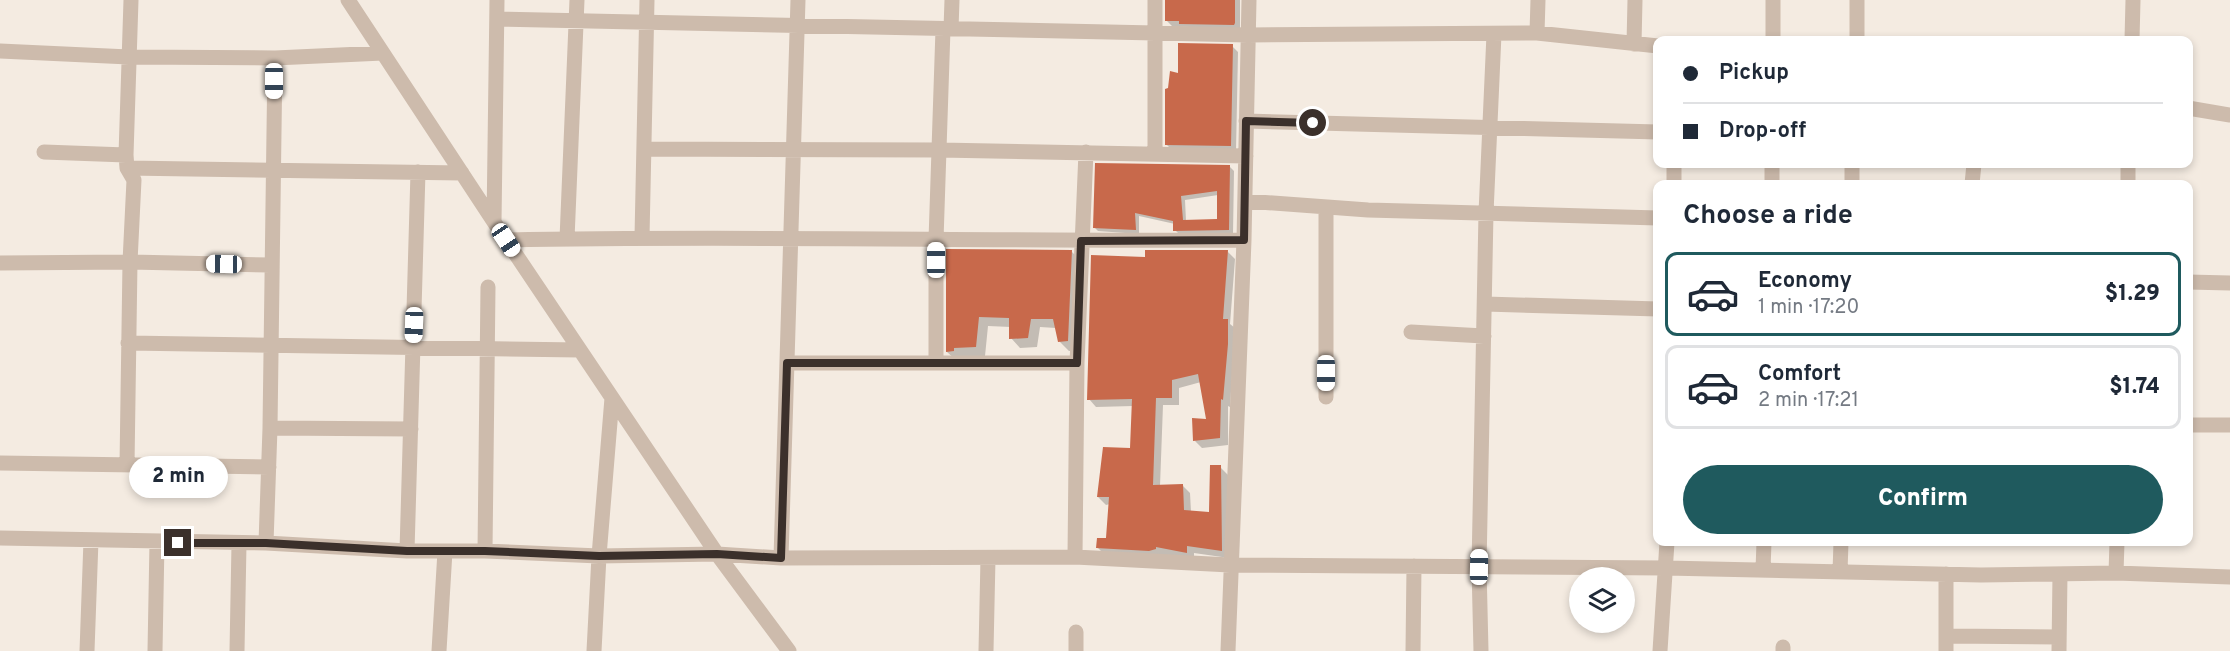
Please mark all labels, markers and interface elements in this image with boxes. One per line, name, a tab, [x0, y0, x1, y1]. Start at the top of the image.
text: Pickup	[1719, 60, 1789, 87]
car	[265, 63, 283, 99]
route start	[1299, 109, 1326, 136]
text: Drop-off	[1719, 118, 1806, 145]
text: Choose a ride	[1683, 199, 1853, 233]
car	[488, 220, 524, 260]
car	[927, 242, 945, 278]
car	[206, 255, 242, 273]
icon: car	[1686, 267, 1740, 321]
text: Economy	[1758, 268, 1852, 295]
text: $1.29	[2105, 281, 2160, 308]
text: 1 min · 17:20	[1758, 295, 1859, 321]
car	[404, 307, 424, 343]
car	[1317, 355, 1335, 391]
icon: car	[1686, 360, 1740, 414]
text: Comfort	[1758, 361, 1841, 388]
text: $1.74	[2109, 374, 2160, 401]
text: 2 min · 17:21	[1758, 388, 1859, 414]
callout: 2 min	[128, 456, 228, 498]
text: 2 min	[152, 464, 205, 490]
button: Confirm	[1683, 465, 2163, 534]
route end	[164, 529, 191, 556]
car	[1470, 549, 1488, 585]
map controls	[1569, 567, 1635, 633]
button: layers	[1569, 567, 1635, 633]

